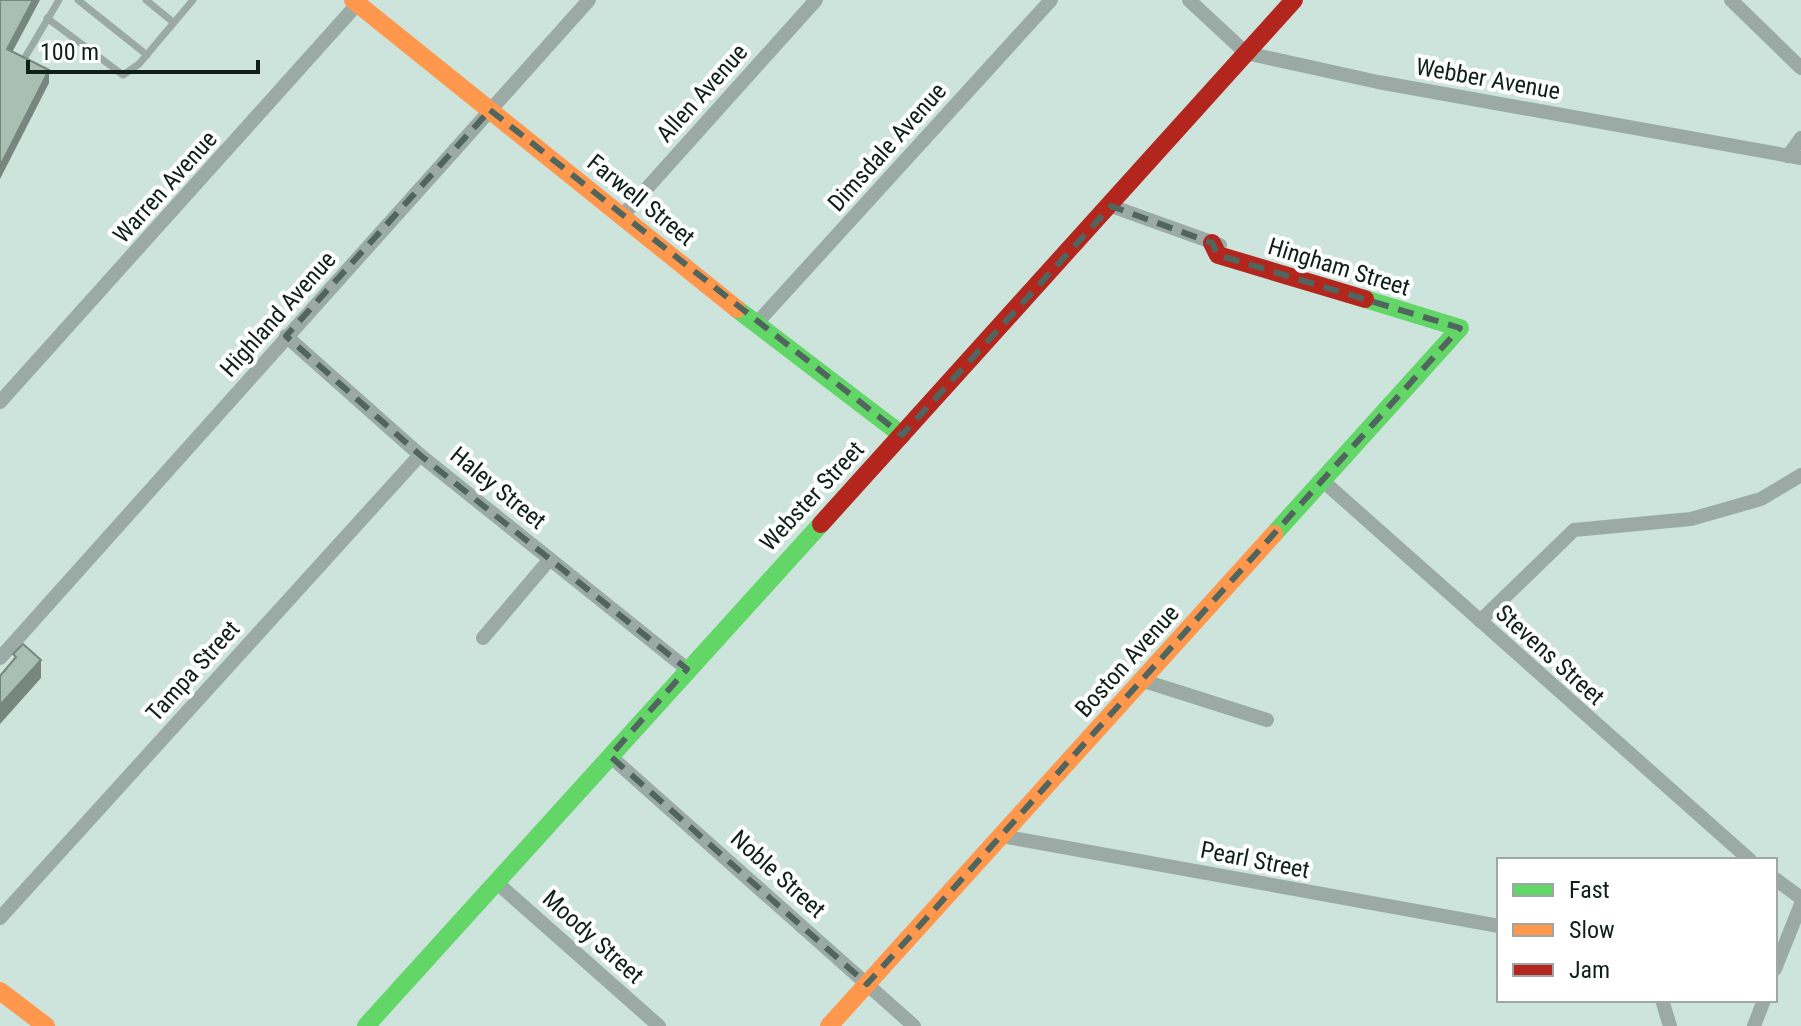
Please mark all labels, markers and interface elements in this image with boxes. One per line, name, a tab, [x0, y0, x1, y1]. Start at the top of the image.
scale bar	[28, 24, 258, 74]
text: 100 m	[40, 38, 99, 66]
street label: Allen Avenue	[651, 38, 753, 148]
street label: Webber Avenue	[1414, 53, 1562, 105]
street label: Dimsdale Avenue	[822, 77, 952, 217]
street label: Warren Avenue	[107, 125, 223, 249]
street label: Farwell Street	[582, 148, 700, 252]
street label: Hingham Street	[1265, 232, 1413, 302]
street label: Highland Avenue	[214, 246, 342, 382]
street label: Webster Street	[754, 435, 870, 557]
street label: Haley Street	[445, 441, 551, 535]
street label: Boston Avenue	[1069, 599, 1185, 723]
street label: Stevens Street	[1490, 599, 1610, 711]
street label: Tampa Street	[141, 615, 245, 727]
street label: Noble Street	[725, 824, 831, 924]
street label: Pearl Street	[1198, 836, 1312, 884]
legend	[1497, 858, 1777, 1002]
text: Fast	[1569, 876, 1610, 904]
street label: Moody Street	[537, 884, 649, 990]
text: Slow	[1569, 916, 1615, 944]
text: Jam	[1569, 956, 1610, 984]

